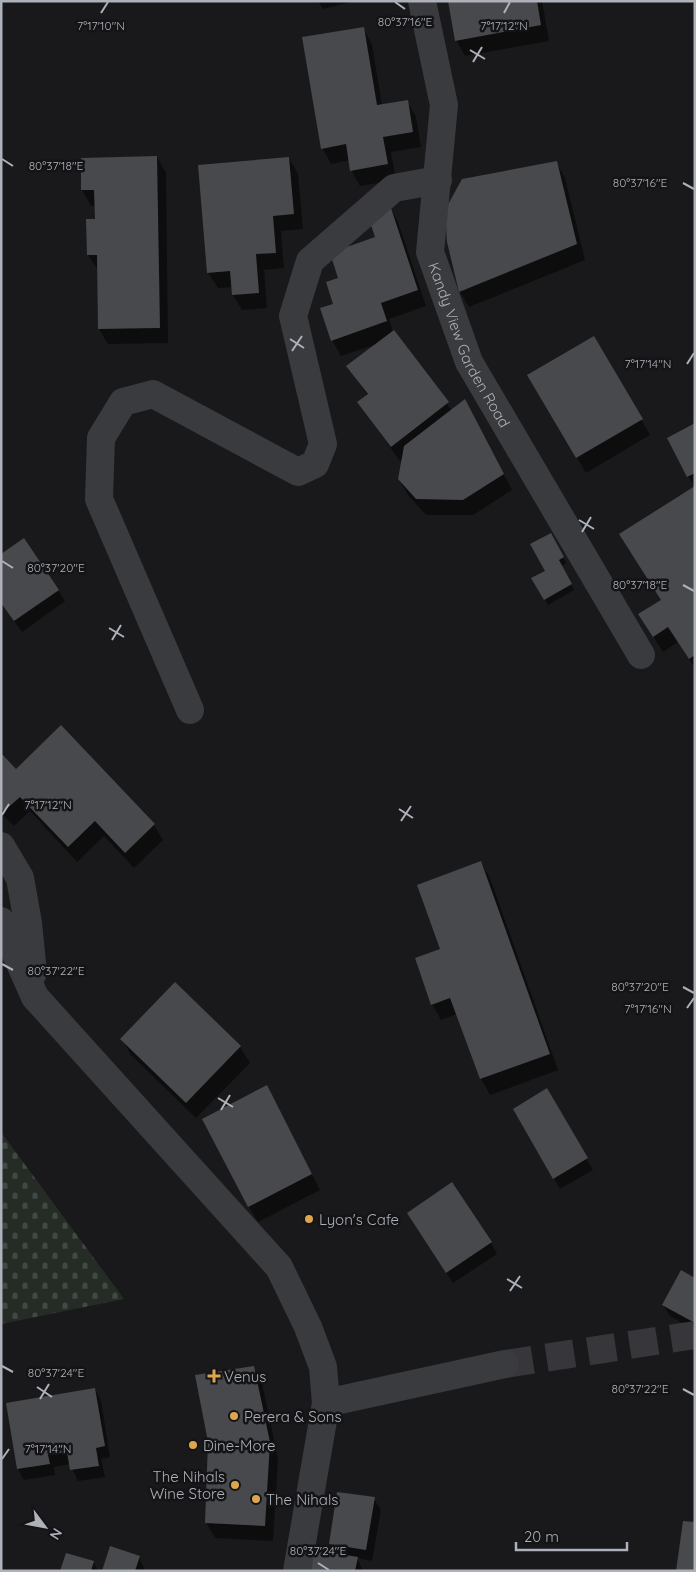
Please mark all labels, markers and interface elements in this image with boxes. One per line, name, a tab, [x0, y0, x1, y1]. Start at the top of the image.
text: 80°37'16"E	[378, 14, 433, 29]
text: 7°17'10"N	[77, 18, 125, 33]
text: 7°17'12"N	[480, 18, 528, 33]
text: 80°37'18"E	[29, 158, 84, 173]
text: 80°37'16"E	[613, 175, 668, 190]
street label: Kandy View Garden Road	[425, 259, 515, 431]
text: 7°17'14"N	[625, 356, 671, 371]
text: 80°37'20"E	[27, 560, 85, 575]
text: 80°37'18"E	[613, 577, 668, 592]
text: 7°17'12"N	[24, 797, 72, 812]
text: 80°37'22"E	[27, 963, 85, 978]
text: 80°37'20"E	[611, 979, 669, 994]
text: 7°17'16"N	[624, 1001, 672, 1016]
place label: Lyon's Cafe	[319, 1210, 399, 1229]
marker: Lyon's Cafe	[303, 1213, 315, 1225]
text: 80°37'24"E	[28, 1365, 84, 1380]
place label: Venus	[224, 1367, 266, 1386]
marker: Venus	[208, 1370, 220, 1382]
text: 80°37'22"E	[611, 1381, 669, 1396]
place label: Perera & Sons	[244, 1407, 341, 1426]
marker: Perera & Sons	[228, 1410, 240, 1422]
place label: Dine-More	[203, 1436, 275, 1455]
marker: Dine-More	[187, 1439, 199, 1451]
text: 7°17'14"N	[25, 1441, 71, 1456]
place label: The Nihals Wine Store	[150, 1467, 225, 1503]
marker: The Nihals Wine Store	[229, 1479, 241, 1491]
place label: The Nihals	[266, 1490, 338, 1509]
marker: The Nihals	[250, 1493, 262, 1505]
north arrow	[20, 1502, 70, 1552]
scale bar	[516, 1520, 627, 1552]
text: N	[46, 1525, 66, 1543]
text: 20 m	[524, 1527, 559, 1546]
text: 80°37'24"E	[290, 1543, 346, 1558]

